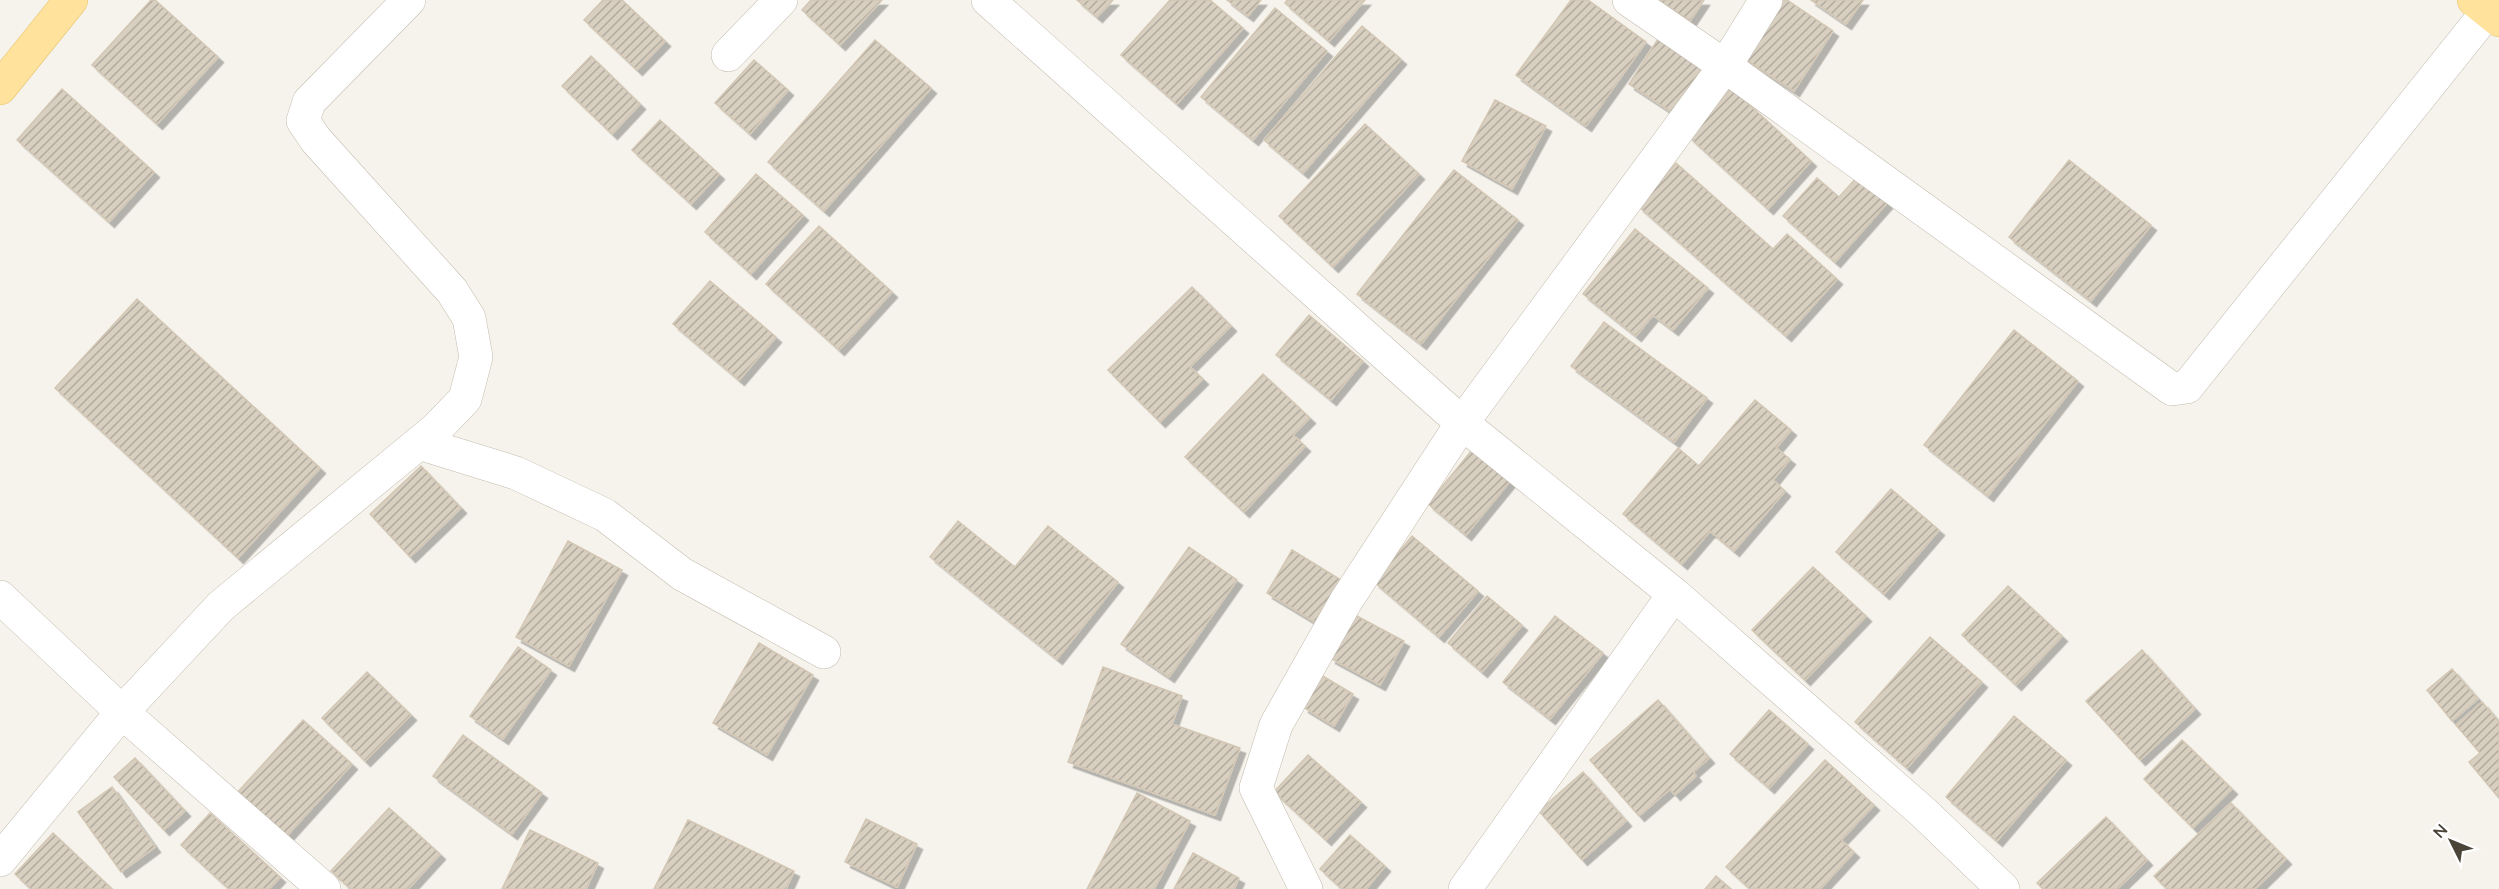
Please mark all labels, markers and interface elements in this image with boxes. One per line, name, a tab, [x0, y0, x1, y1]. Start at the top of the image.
north arrow	[2421, 811, 2481, 871]
text: N	[2429, 820, 2451, 842]

